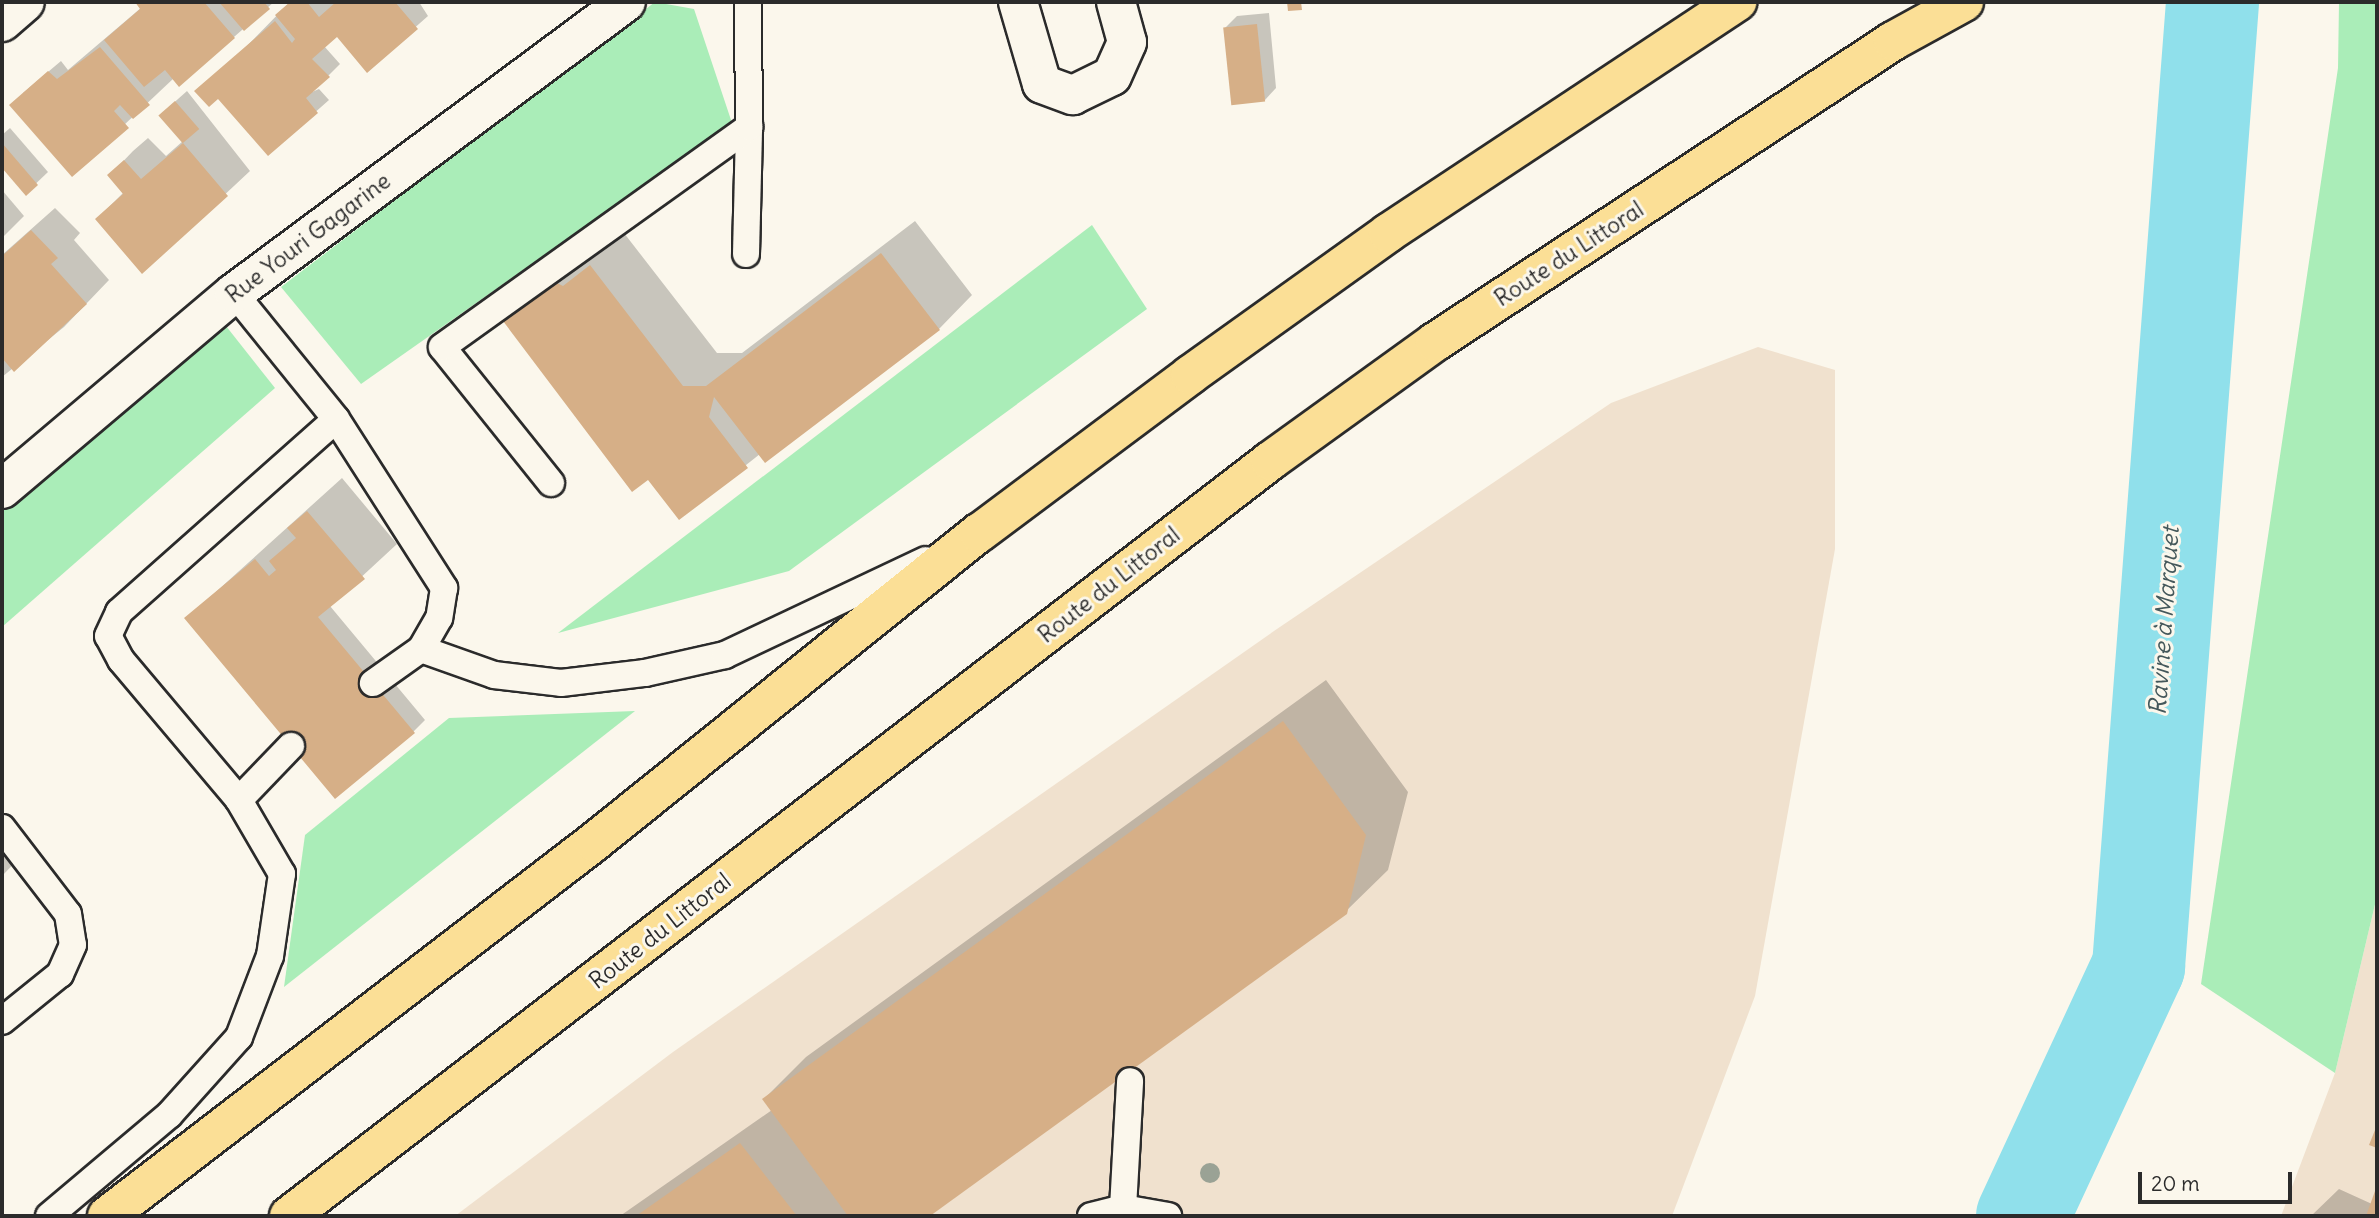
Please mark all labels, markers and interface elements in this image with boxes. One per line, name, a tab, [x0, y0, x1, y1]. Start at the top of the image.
street label: Rue Youri Gagarine	[220, 167, 396, 309]
street label: Route du Littoral	[1489, 196, 1649, 312]
street label: Route du Littoral	[1033, 521, 1185, 649]
water label: Ravine à Marquet	[2143, 526, 2185, 716]
street label: Route du Littoral	[584, 867, 736, 995]
scale bar	[2141, 1158, 2295, 1202]
text: 20 m	[2151, 1170, 2200, 1197]

